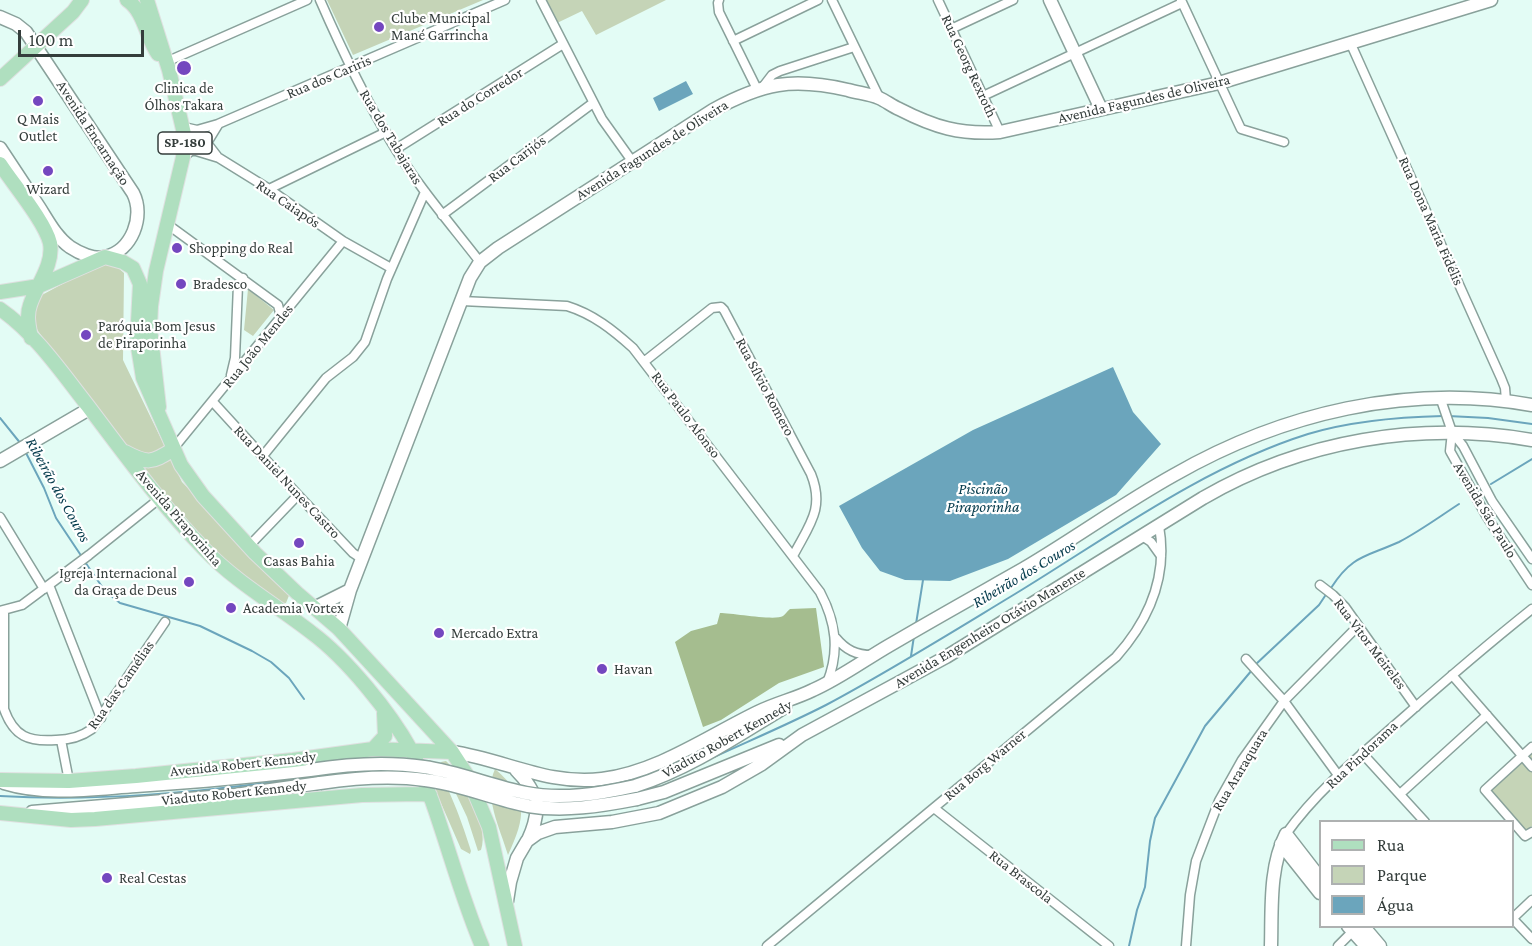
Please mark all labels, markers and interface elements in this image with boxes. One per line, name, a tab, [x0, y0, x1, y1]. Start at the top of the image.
place label: Clube Municipal Mané Garrincha	[391, 9, 490, 44]
street label: Rua Georg Rexroth	[937, 12, 1001, 120]
scale bar	[21, 18, 147, 56]
marker: Clube Municipal Mané Garrincha	[372, 20, 386, 34]
text: 100 m	[29, 30, 73, 50]
street label: Rua dos Cariris	[284, 51, 374, 103]
marker: Clinica de Ólhos Takara	[175, 59, 193, 77]
street label: Rua do Corredor	[434, 63, 526, 131]
street label: Avenida Fagundes de Oliveira	[1056, 70, 1232, 128]
street label: Avenida Encarnação	[52, 77, 134, 189]
place label: Clinica de Ólhos Takara	[145, 79, 223, 114]
street label: Rua dos Tabajaras	[356, 86, 426, 188]
marker: Q Mais Outlet	[31, 94, 45, 108]
street label: Avenida Fagundes de Oliveira	[573, 96, 731, 204]
place label: Q Mais Outlet	[17, 110, 59, 145]
street label: Rua Carijós	[484, 131, 550, 187]
road number: SP-180	[158, 132, 212, 154]
street label: Rua Dona Maria Fidélis	[1395, 154, 1467, 288]
marker: Wizard	[41, 164, 55, 178]
street label: Rua Caiapós	[252, 176, 324, 232]
place label: Wizard	[26, 180, 70, 198]
place label: Shopping do Real	[189, 239, 293, 257]
marker: Shopping do Real	[170, 241, 184, 255]
place label: Bradesco	[193, 275, 247, 293]
marker: Bradesco	[174, 277, 188, 291]
street label: Rua João Mendes	[219, 301, 297, 391]
place label: Paróquia Bom Jesus de Piraporinha	[98, 317, 215, 352]
marker: Paróquia Bom Jesus de Piraporinha	[79, 328, 93, 342]
street label: Rua Sílvio Romero	[732, 335, 798, 439]
street label: Rua Paulo Afonso	[648, 368, 724, 462]
street label: Rua Daniel Nunes Castro	[230, 422, 344, 542]
water label: Ribeirão dos Couros	[21, 434, 95, 546]
street label: Avenida São Paulo	[1449, 459, 1521, 561]
street label: Avenida Piraporinha	[132, 466, 226, 570]
water label: Piscinão Piraporinha	[947, 479, 1019, 517]
marker: Casas Bahia	[292, 536, 306, 550]
water label: Ribeirão dos Couros	[969, 536, 1079, 612]
place label: Casas Bahia	[263, 552, 335, 570]
place label: Igreja Internacional da Graça de Deus	[59, 564, 177, 599]
street label: Avenida Engenheiro Otávio Manente	[891, 564, 1089, 692]
marker: Igreja Internacional da Graça de Deus	[182, 575, 196, 589]
street label: Rua Vitor Meireles	[1330, 595, 1410, 693]
place label: Academia Vortex	[243, 599, 344, 617]
marker: Academia Vortex	[224, 601, 238, 615]
place label: Mercado Extra	[451, 624, 538, 642]
marker: Mercado Extra	[432, 626, 446, 640]
street label: Rua das Camélias	[84, 637, 158, 733]
place label: Havan	[614, 660, 653, 678]
marker: Havan	[595, 662, 609, 676]
street label: Viaduto Robert Kennedy	[659, 696, 795, 782]
street label: Rua Pindorama	[1322, 717, 1402, 793]
street label: Rua Borg Warner	[940, 725, 1030, 805]
street label: Rua Araraquara	[1208, 726, 1272, 814]
street label: Avenida Robert Kennedy	[169, 747, 317, 781]
street label: Viaduto Robert Kennedy	[161, 776, 307, 810]
legend	[1319, 820, 1514, 928]
text: Rua	[1377, 835, 1405, 855]
street label: Rua Brascola	[985, 846, 1057, 908]
text: Parque	[1377, 865, 1427, 885]
place label: Real Cestas	[119, 869, 186, 887]
marker: Real Cestas	[100, 871, 114, 885]
text: Água	[1377, 895, 1414, 915]

